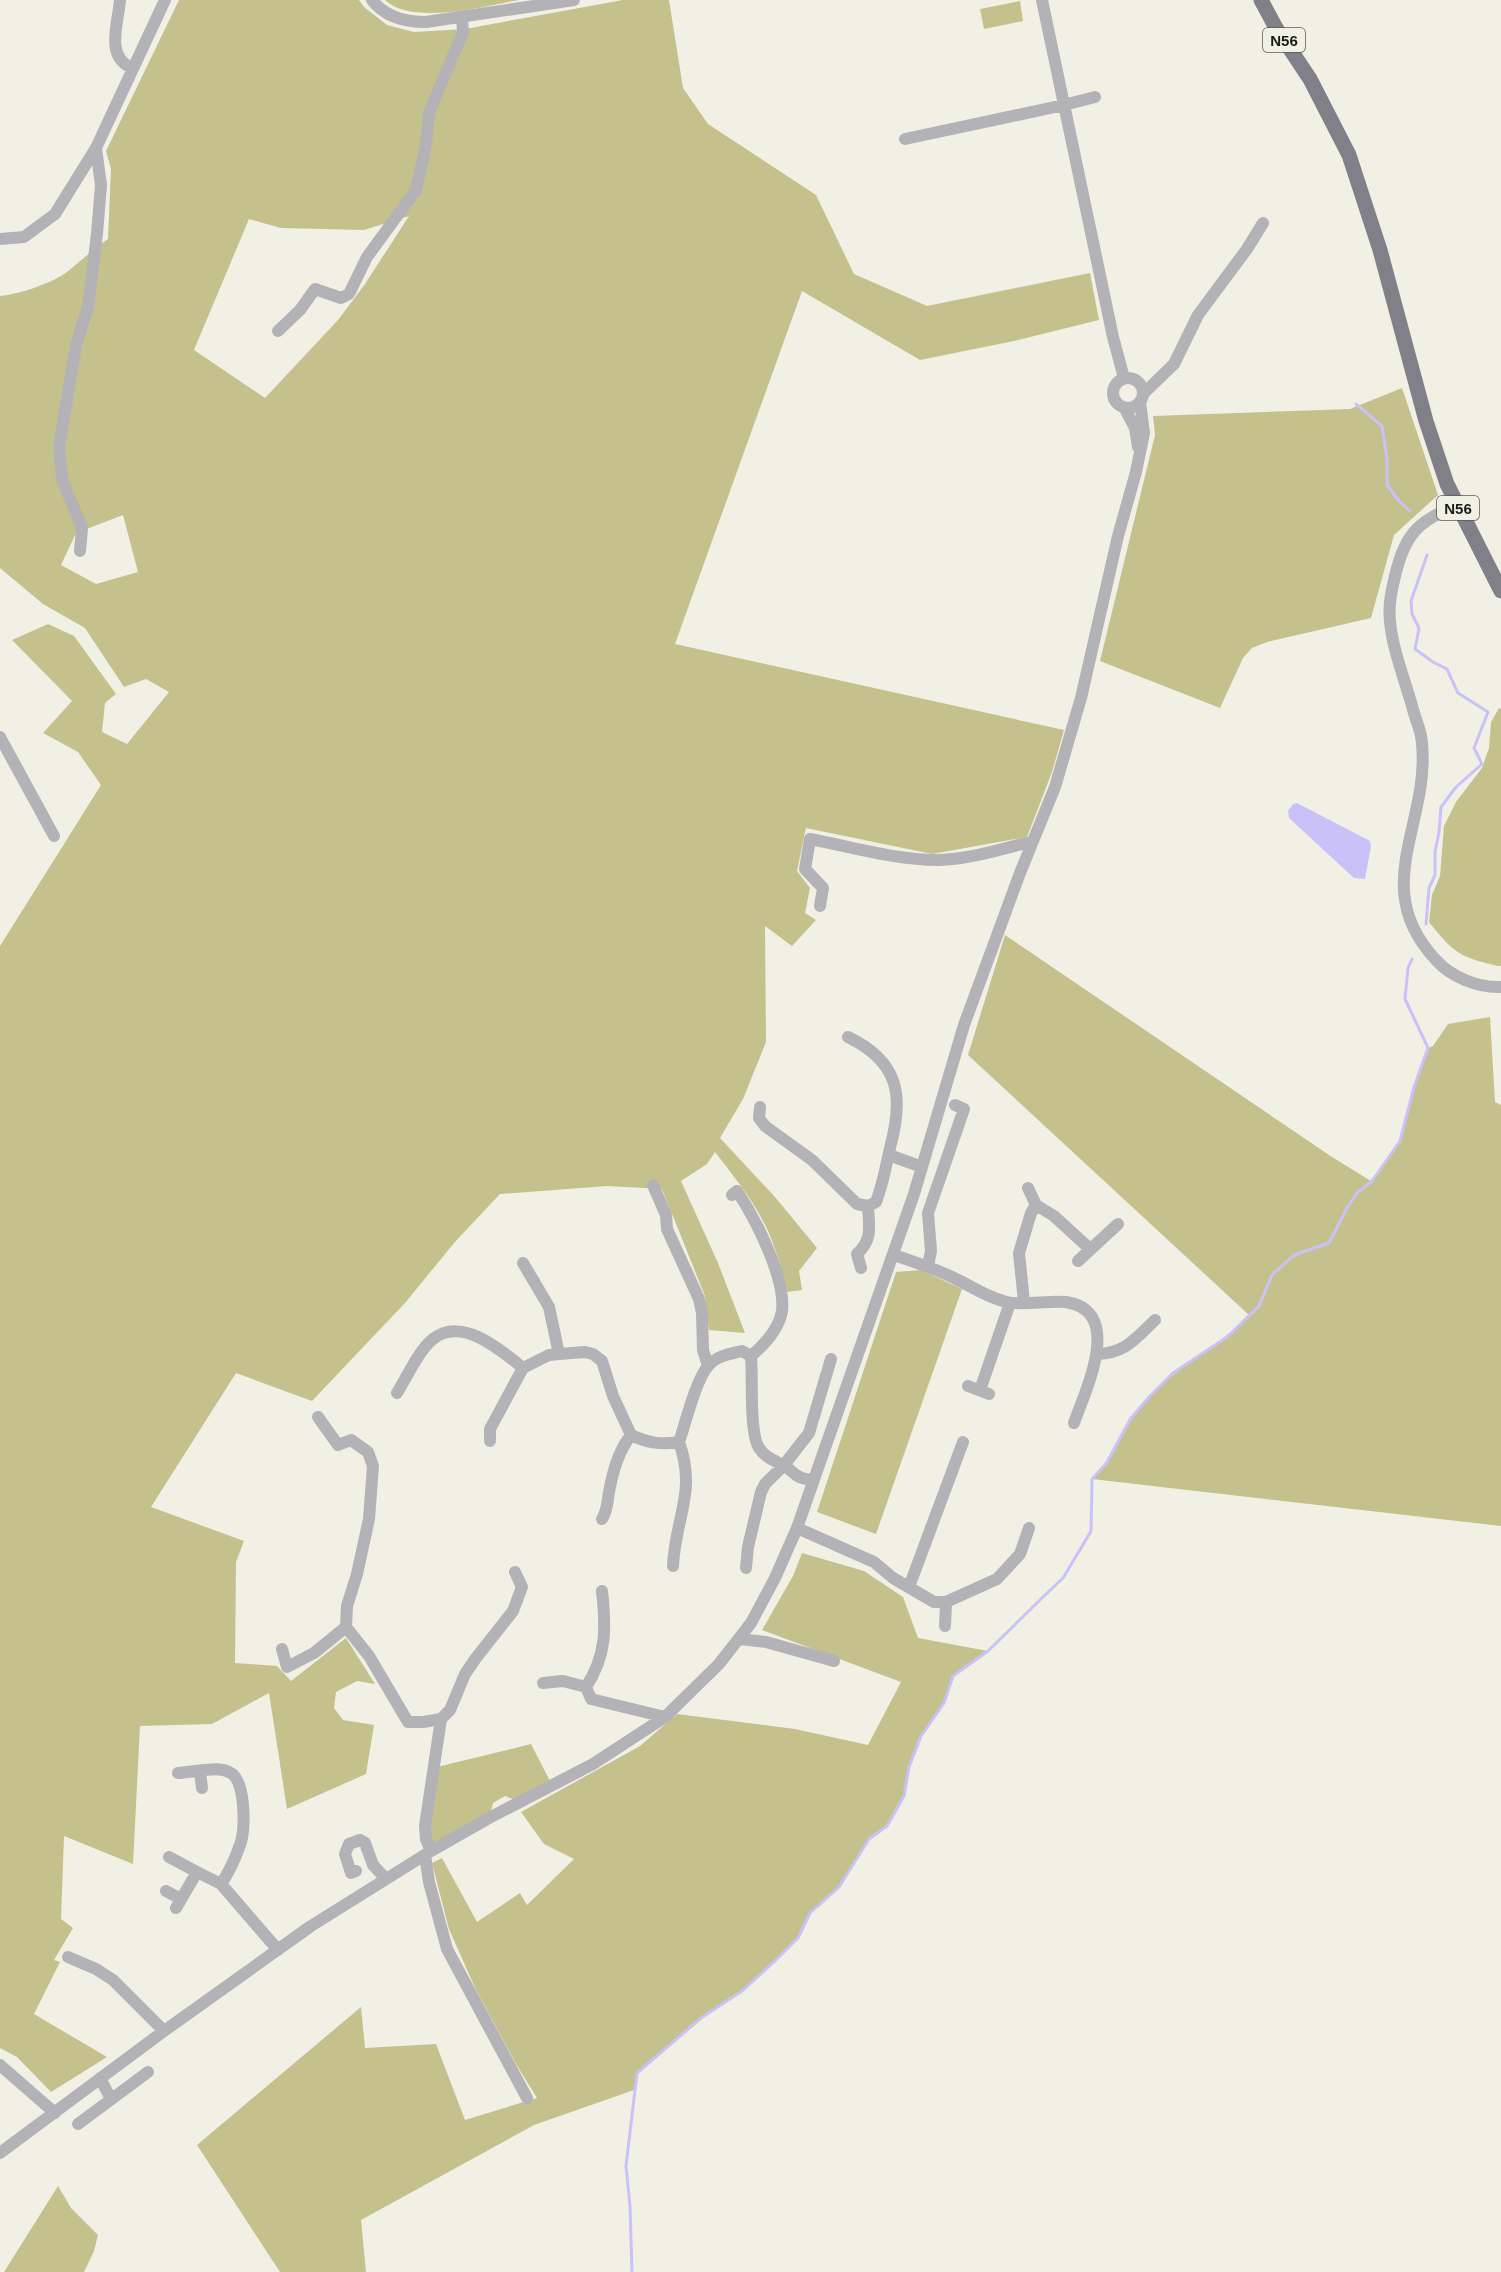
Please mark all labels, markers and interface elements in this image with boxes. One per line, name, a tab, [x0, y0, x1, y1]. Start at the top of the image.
road number: N56	[1263, 28, 1305, 52]
road number: N56	[1437, 496, 1479, 520]

